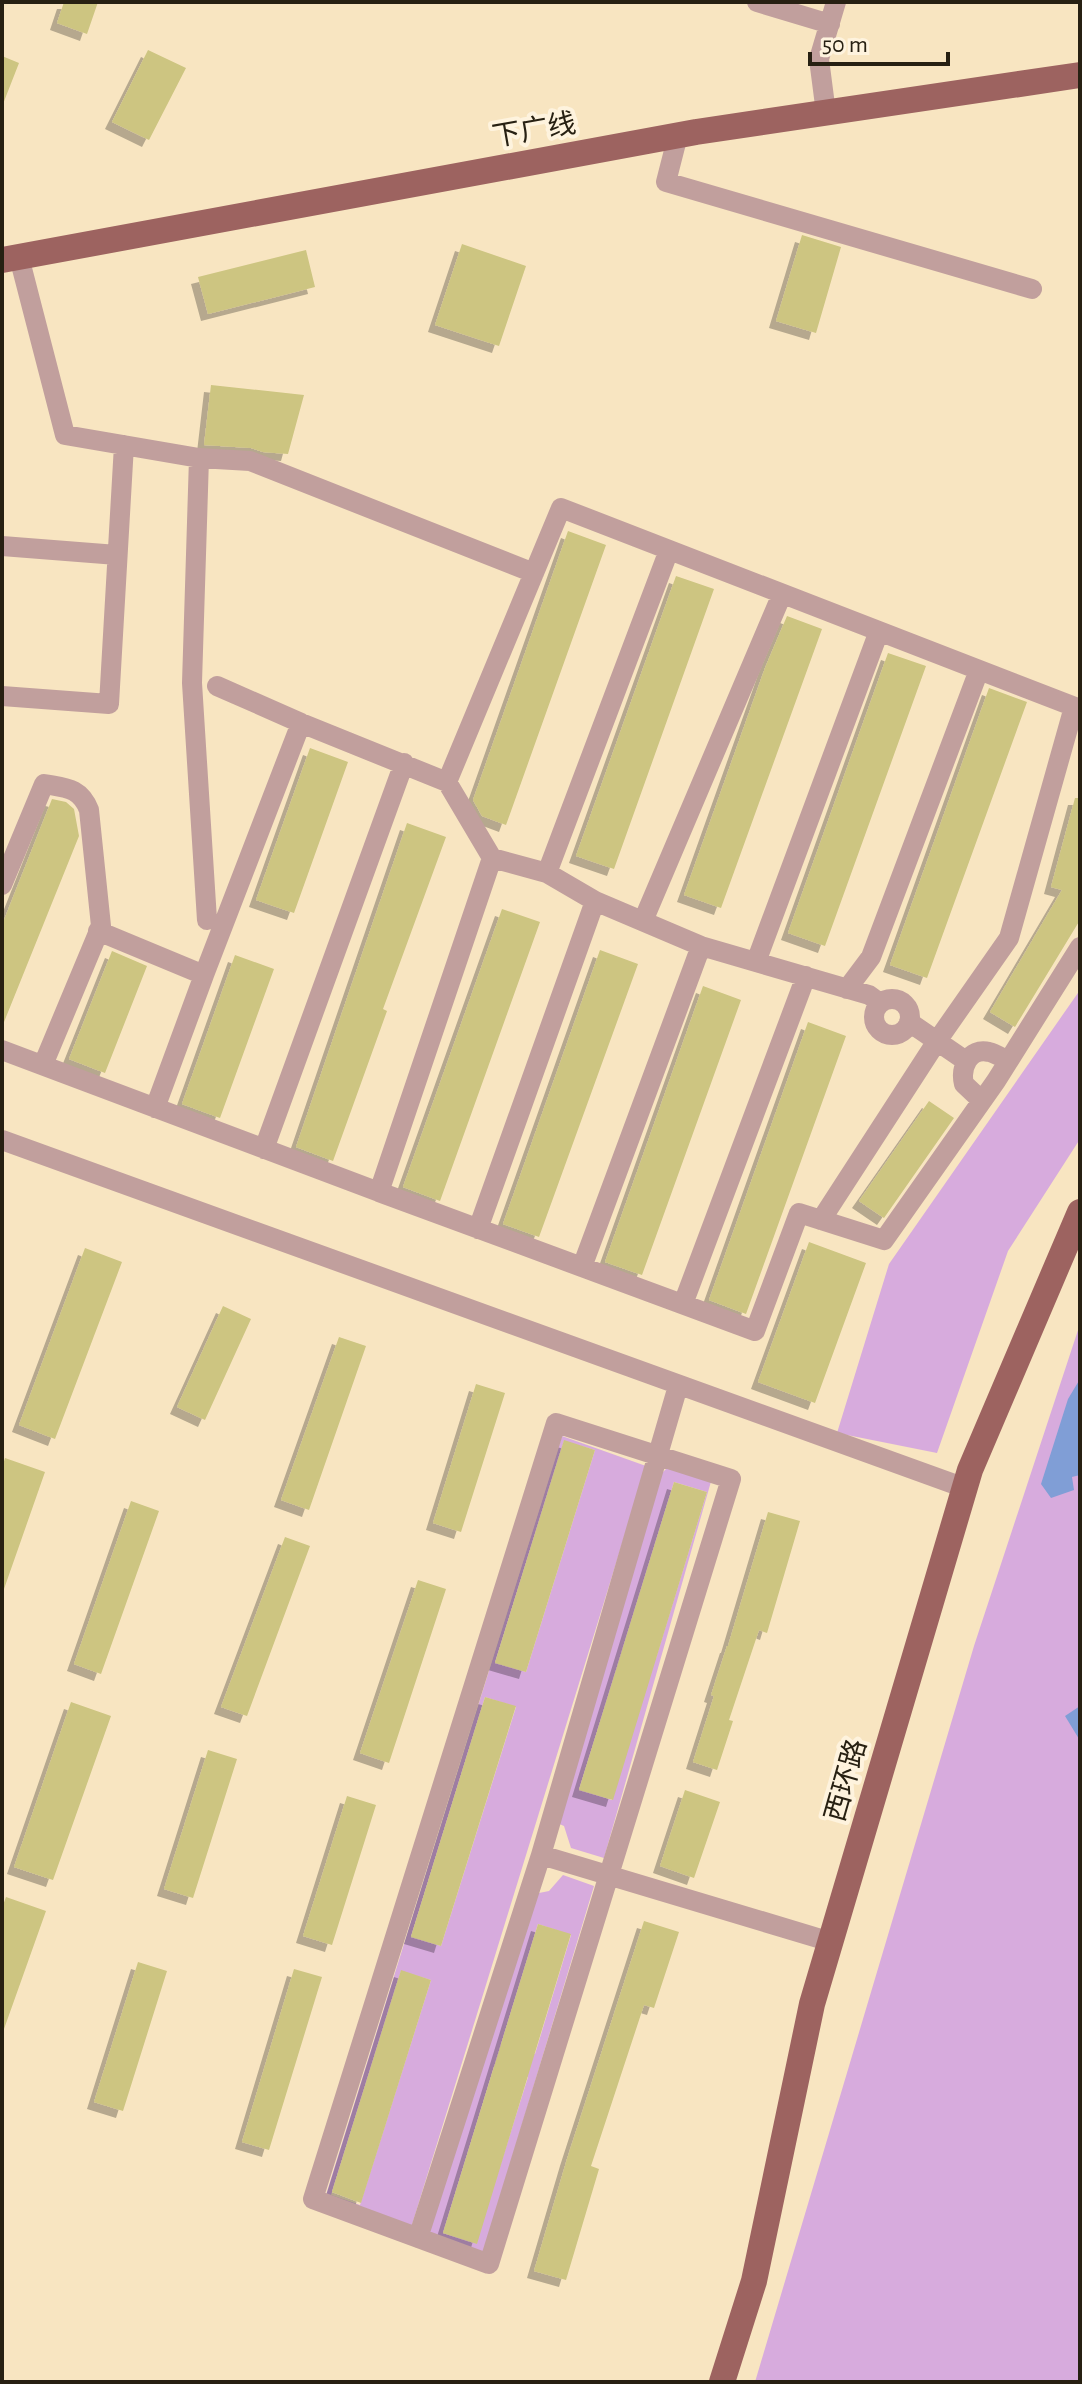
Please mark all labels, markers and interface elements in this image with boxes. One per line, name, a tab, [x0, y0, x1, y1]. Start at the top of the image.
scale bar	[810, 16, 948, 66]
text: 50 m	[822, 33, 868, 57]
street label: 下广线	[490, 108, 578, 152]
street label: 西环路	[820, 1736, 872, 1825]

